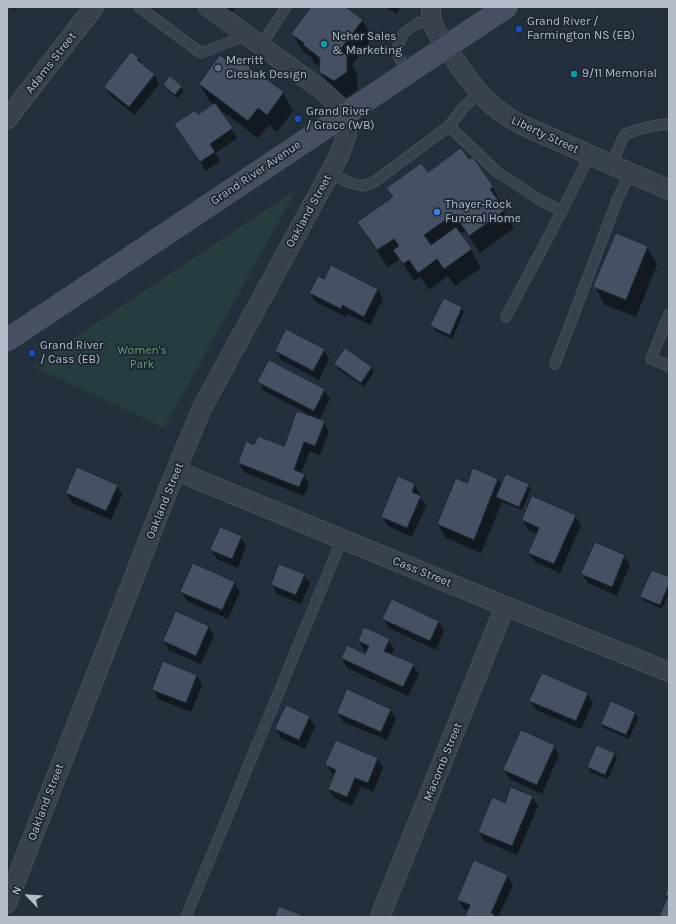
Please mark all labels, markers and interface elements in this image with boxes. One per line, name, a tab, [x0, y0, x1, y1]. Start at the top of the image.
place label: Grand River / Farmington NS (EB)	[527, 15, 635, 43]
marker: Grand River / Farmington NS (EB)	[514, 24, 524, 34]
street label: Adams Street	[23, 29, 79, 97]
place label: Neher Sales & Marketing	[332, 30, 402, 58]
marker: Neher Sales & Marketing	[319, 39, 329, 49]
place label: Merritt Cieslak Design	[226, 54, 307, 82]
marker: Merritt Cieslak Design	[213, 63, 223, 73]
place label: 9/11 Memorial	[582, 67, 657, 81]
marker: 9/11 Memorial	[569, 69, 579, 79]
place label: Grand River / Grace (WB)	[306, 105, 375, 133]
street label: Liberty Street	[509, 113, 581, 157]
marker: Grand River / Grace (WB)	[293, 114, 303, 124]
street label: Grand River Avenue	[208, 137, 304, 209]
street label: Oakland Street	[283, 172, 335, 250]
place label: Thayer-Rock Funeral Home	[445, 198, 521, 226]
marker: Thayer-Rock Funeral Home	[432, 207, 442, 217]
place label: Grand River / Cass (EB)	[40, 339, 103, 367]
park label: Women's Park	[117, 344, 167, 372]
marker: Grand River / Cass (EB)	[27, 348, 37, 358]
street label: Oakland Street	[143, 461, 187, 541]
street label: Cass Street	[390, 554, 454, 590]
street label: Macomb Street	[421, 721, 465, 803]
street label: Oakland Street	[25, 762, 67, 842]
north arrow	[8, 876, 48, 916]
text: N	[9, 884, 24, 897]

